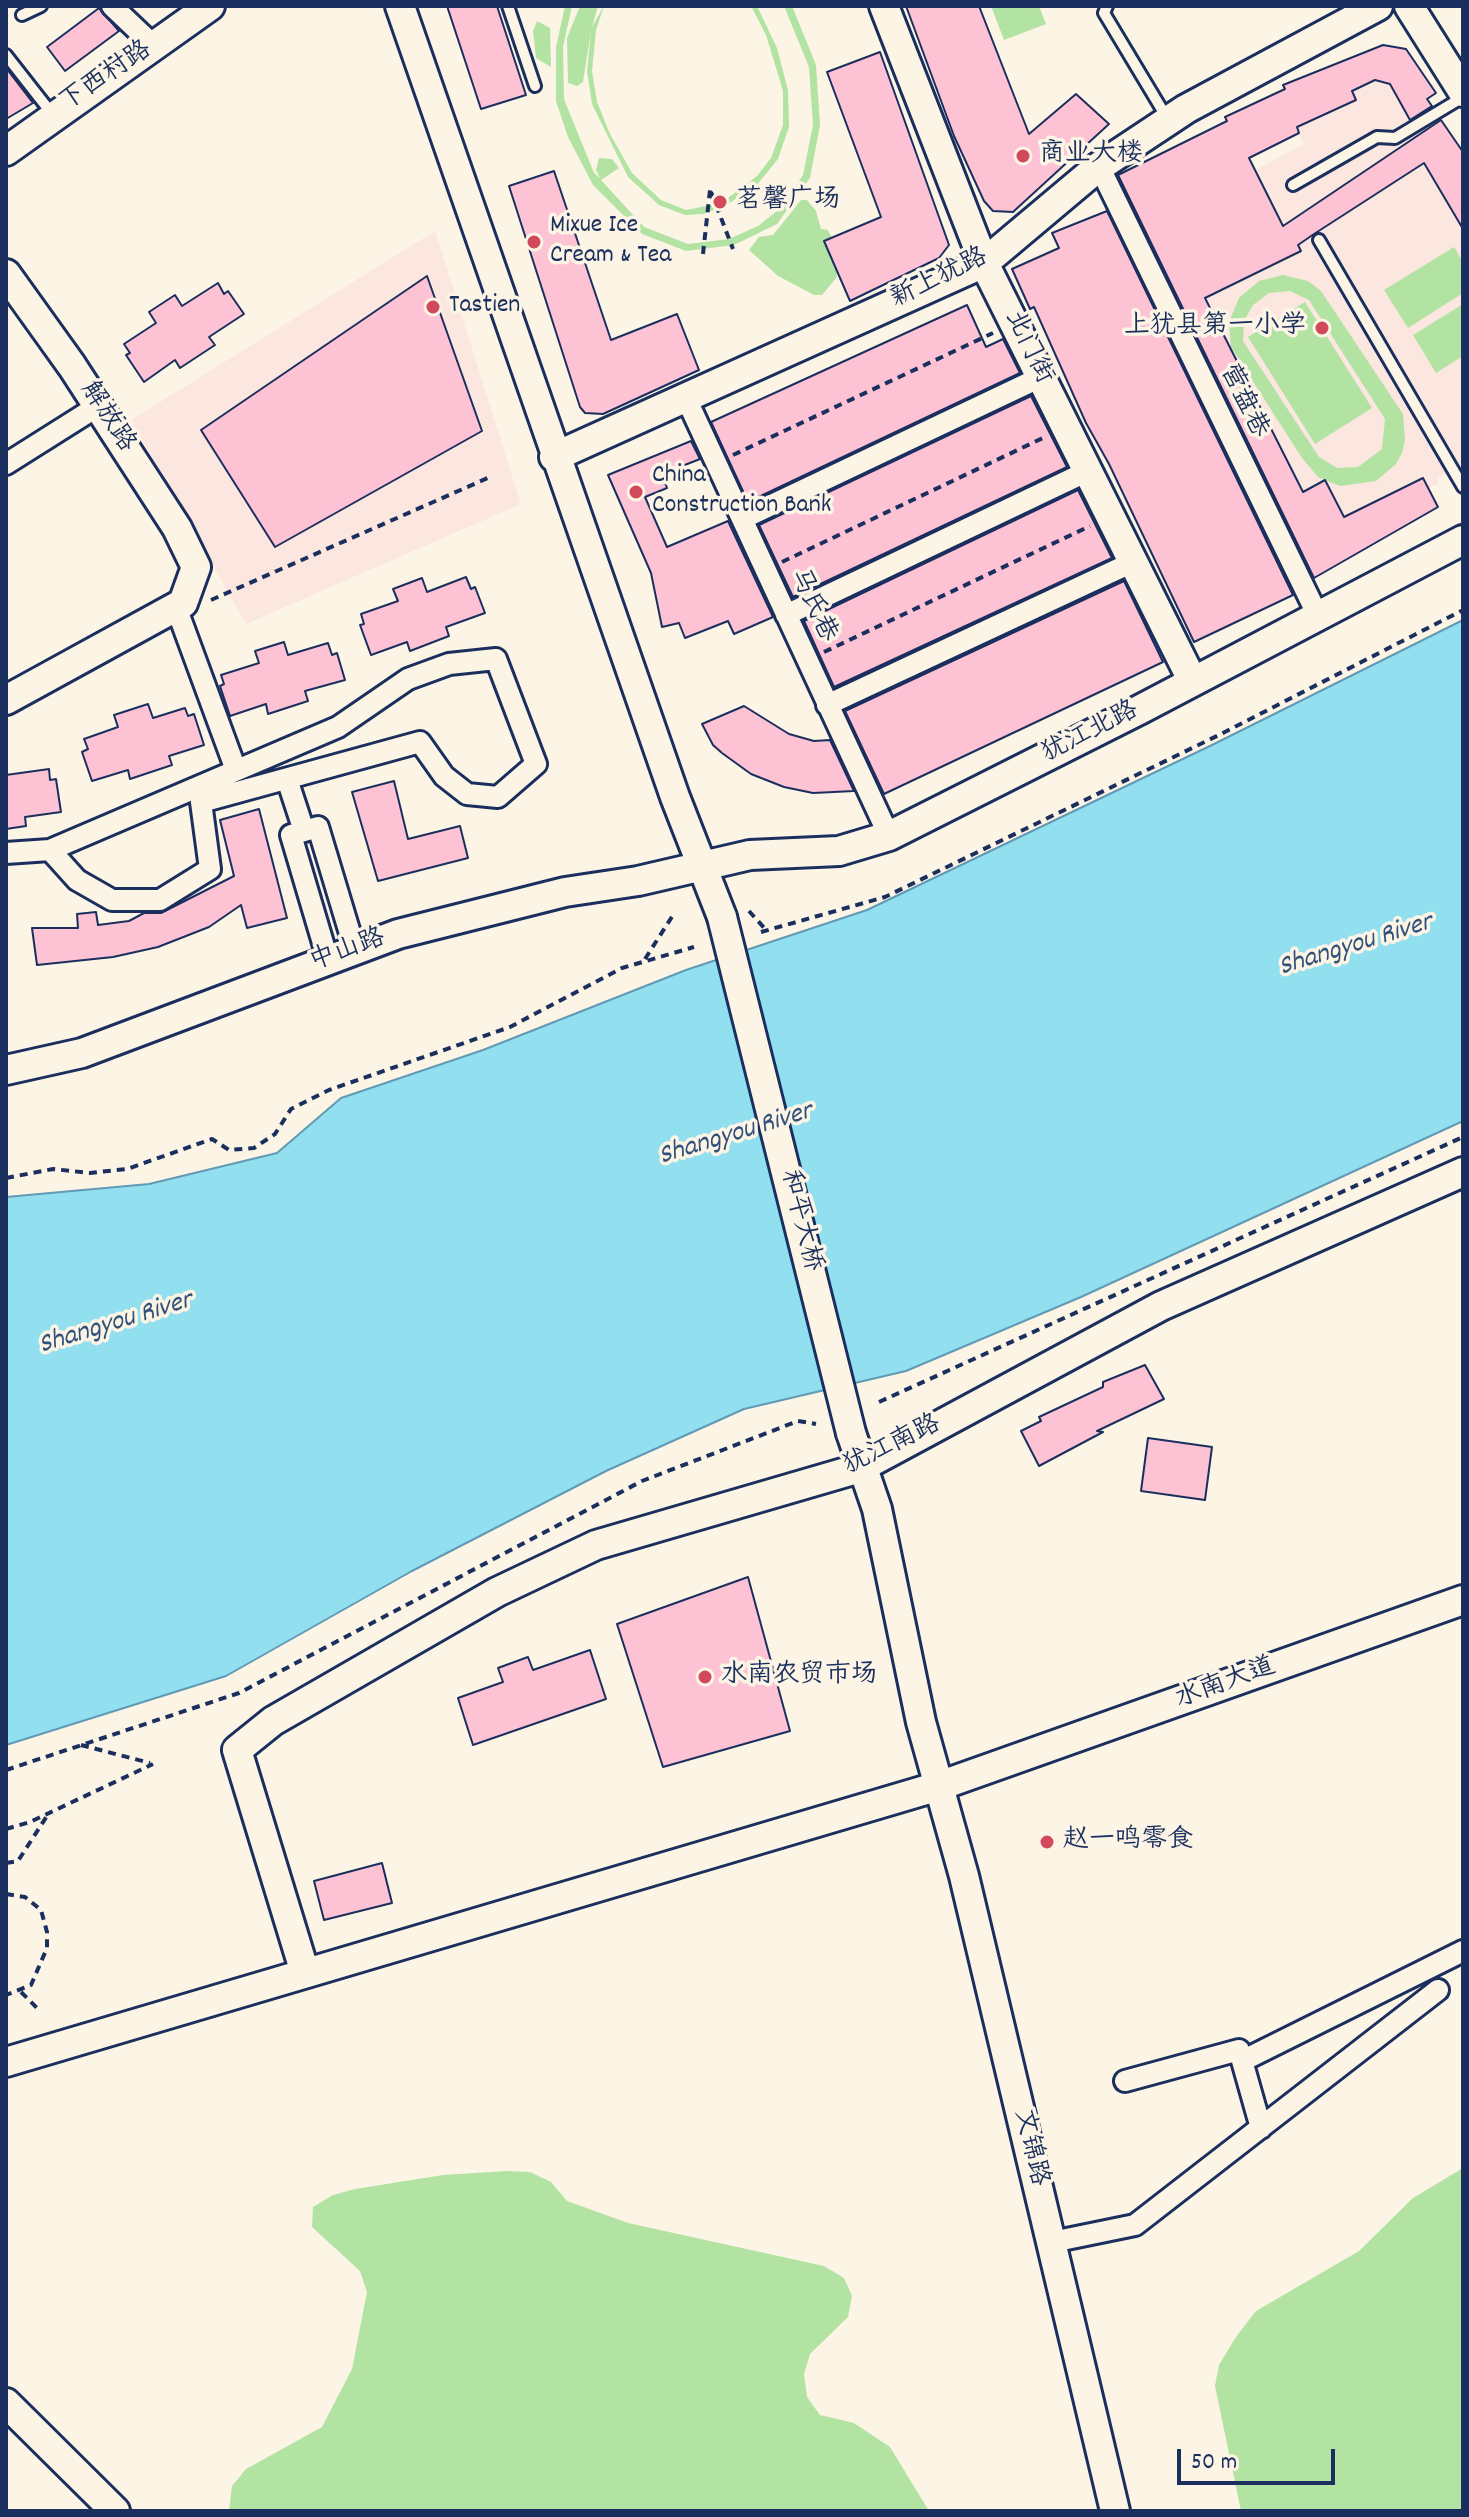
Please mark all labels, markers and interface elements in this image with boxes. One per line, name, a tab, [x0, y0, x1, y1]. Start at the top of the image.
street label: 下西村路	[55, 36, 159, 120]
place label: 商业大楼	[1039, 140, 1143, 172]
marker: 商业大楼	[1014, 147, 1032, 165]
place label: 茗馨广场	[736, 186, 840, 218]
marker: 茗馨广场	[711, 193, 729, 211]
place label: Mixue Ice Cream & Tea	[550, 211, 671, 272]
marker: Mixue Ice Cream & Tea	[525, 233, 543, 251]
street label: 新上犹路	[886, 243, 994, 317]
place label: Tastien	[449, 291, 520, 323]
marker: Tastien	[424, 298, 442, 316]
street label: 北门街	[996, 306, 1058, 390]
place label: 上犹县第一小学	[1124, 312, 1306, 344]
marker: 上犹县第一小学	[1313, 319, 1331, 337]
street label: 营盘巷	[1211, 360, 1273, 444]
street label: 解放路	[72, 377, 140, 459]
place label: China Construction Bank	[652, 461, 831, 522]
marker: China Construction Bank	[627, 483, 645, 501]
street label: 马氏巷	[780, 564, 842, 648]
street label: 犹江北路	[1038, 696, 1144, 772]
water label: Shangyou River	[1275, 908, 1437, 986]
street label: 中山路	[306, 924, 390, 980]
water label: Shangyou River	[655, 1097, 817, 1175]
street label: 和平大桥	[771, 1167, 827, 1275]
water label: Shangyou River	[35, 1286, 197, 1364]
street label: 犹江南路	[839, 1410, 947, 1484]
street label: 水南大道	[1172, 1653, 1280, 1717]
place label: 水南农贸市场	[721, 1661, 877, 1693]
marker: 水南农贸市场	[696, 1668, 714, 1686]
place label: 赵一鸣零食	[1063, 1826, 1193, 1858]
marker: 赵一鸣零食	[1038, 1833, 1056, 1851]
street label: 文锦路	[1005, 2106, 1053, 2190]
scale bar	[1181, 2433, 1339, 2483]
text: 50 m	[1191, 2446, 1237, 2480]

